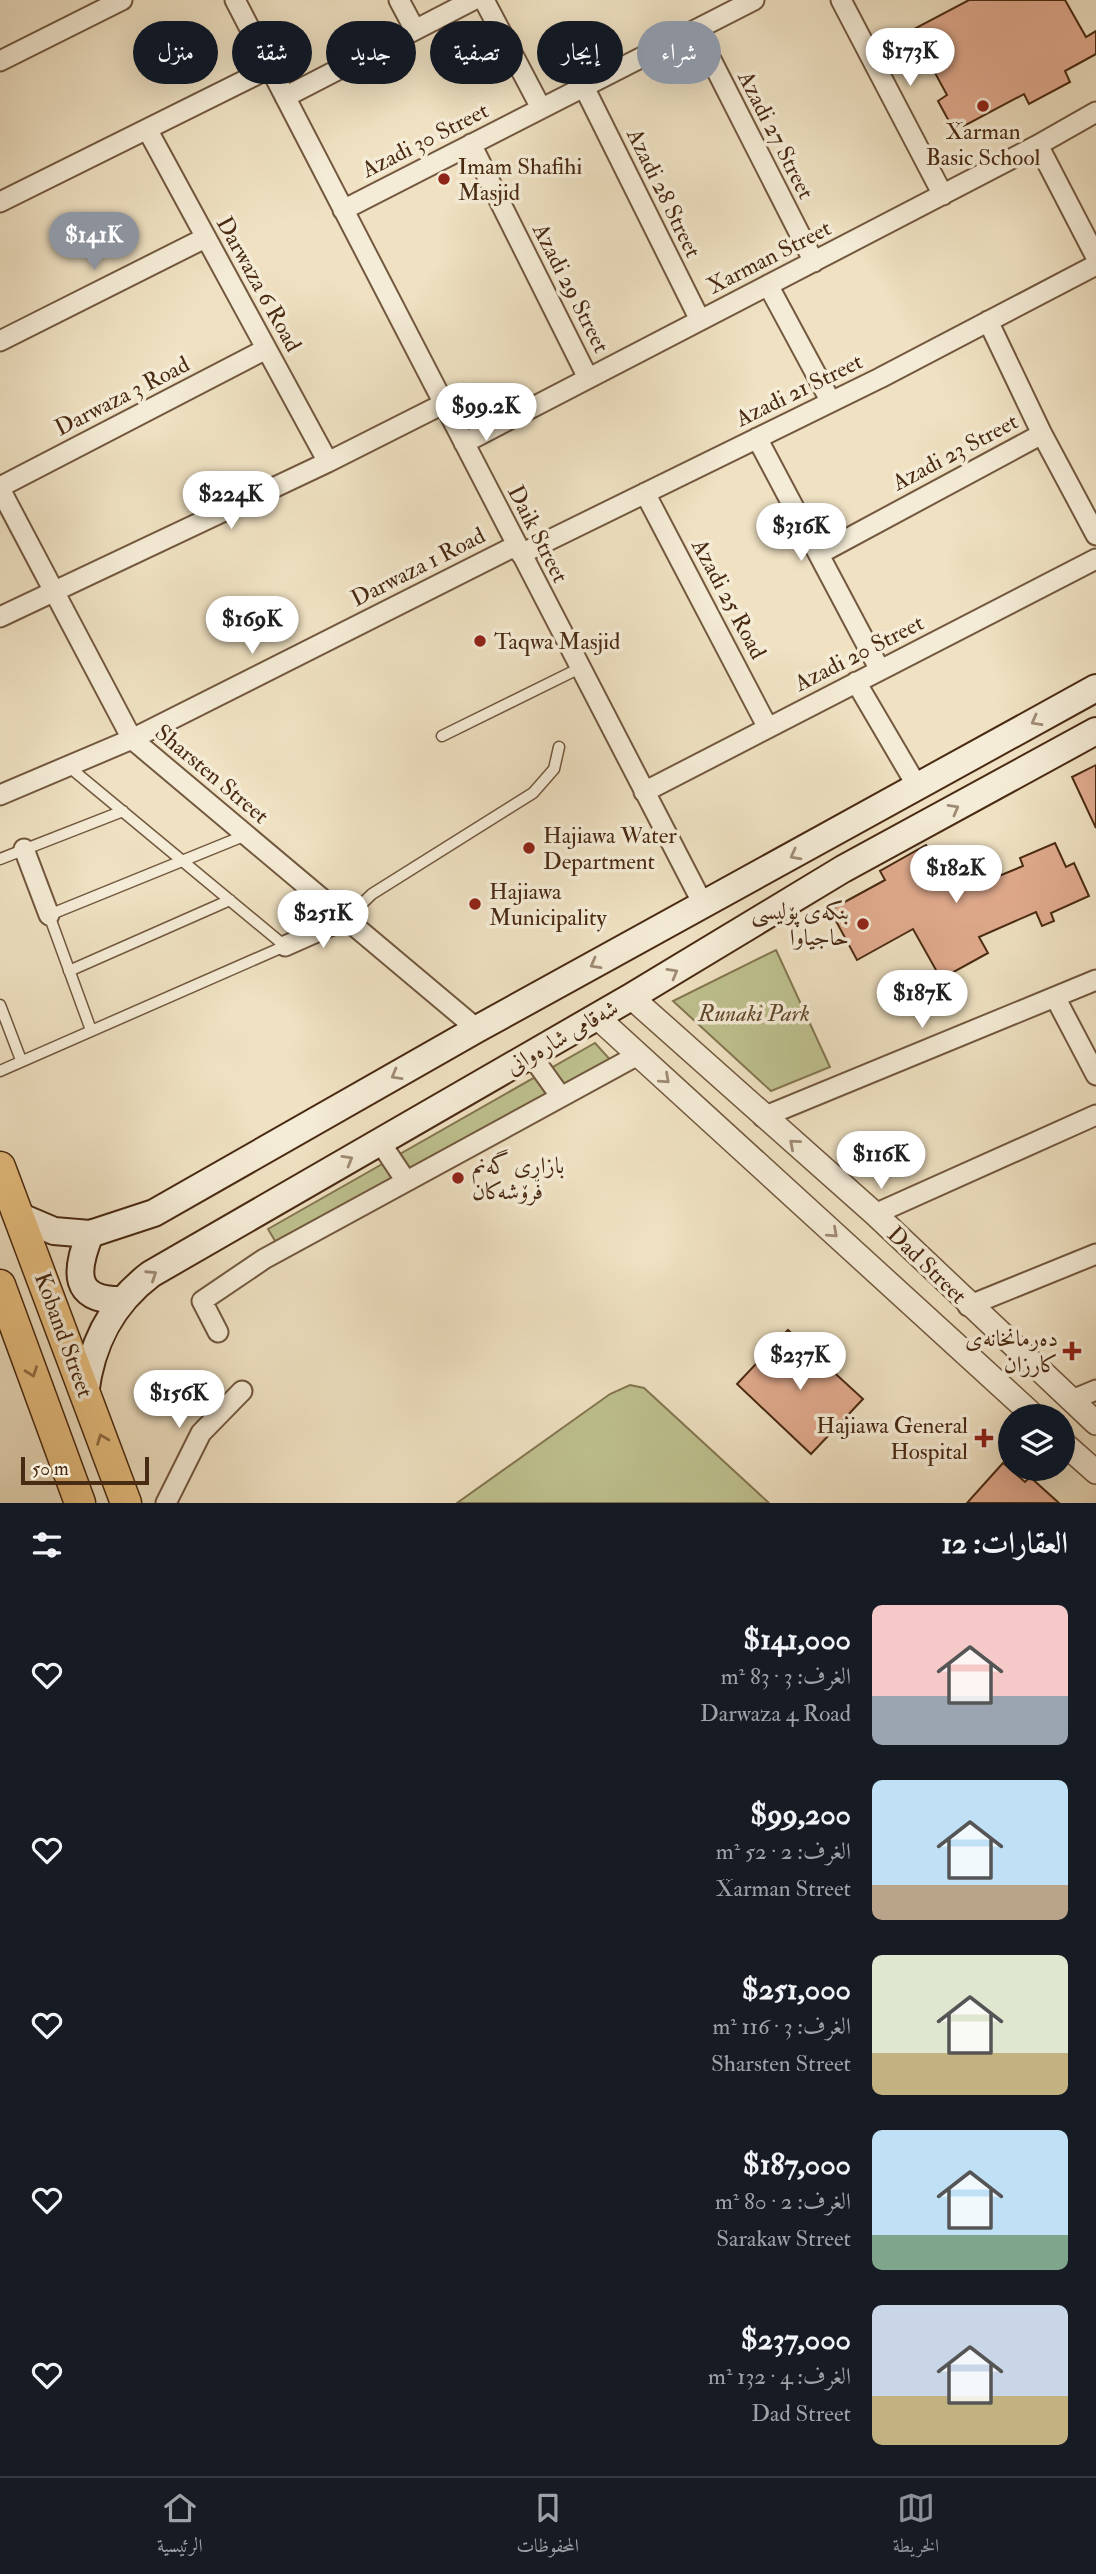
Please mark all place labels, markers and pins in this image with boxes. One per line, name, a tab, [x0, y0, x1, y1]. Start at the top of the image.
pin: $173K	[861, 28, 959, 88]
marker: Xarman Basic School	[975, 98, 991, 114]
place label: Xarman Basic School	[926, 117, 1040, 172]
place label: Imam Shafihi Masjid	[458, 152, 582, 207]
marker: Imam Shafihi Masjid	[436, 171, 452, 187]
pin: $141K	[45, 212, 143, 272]
pin: $99.2K	[429, 384, 543, 443]
pin: $224K	[182, 472, 280, 531]
pin: $316K	[752, 504, 850, 563]
pin: $169K	[203, 596, 301, 656]
place label: Taqwa Masjid	[494, 627, 620, 656]
marker: Taqwa Masjid	[472, 633, 488, 649]
place label: Hajiawa Water Department	[543, 821, 677, 877]
marker: Hajiawa Water Department	[521, 840, 537, 856]
pin: $182K	[907, 846, 1005, 905]
place label: Hajiawa Municipality	[489, 877, 607, 933]
pin: $251K	[274, 890, 372, 950]
marker: Hajiawa Municipality	[467, 896, 483, 912]
place label: بنکەی پۆلیسی حاجیاوا	[751, 897, 849, 952]
marker: بنکەی پۆلیسی حاجیاوا	[855, 916, 871, 932]
pin: $187K	[873, 970, 971, 1030]
pin: $116K	[832, 1132, 930, 1191]
place label: بازاڕی گەنم فرۆشەکان	[472, 1149, 564, 1206]
marker: بازاڕی گەنم فرۆشەکان	[450, 1170, 466, 1186]
place label: دەرمانخانەی کارزان	[965, 1324, 1058, 1379]
pin: $237K	[751, 1332, 849, 1392]
marker: دەرمانخانەی کارزان	[1064, 1343, 1080, 1359]
pin: $156K	[130, 1370, 228, 1430]
place label: Hajiawa General Hospital	[816, 1411, 968, 1467]
marker: Hajiawa General Hospital	[974, 1428, 994, 1448]

